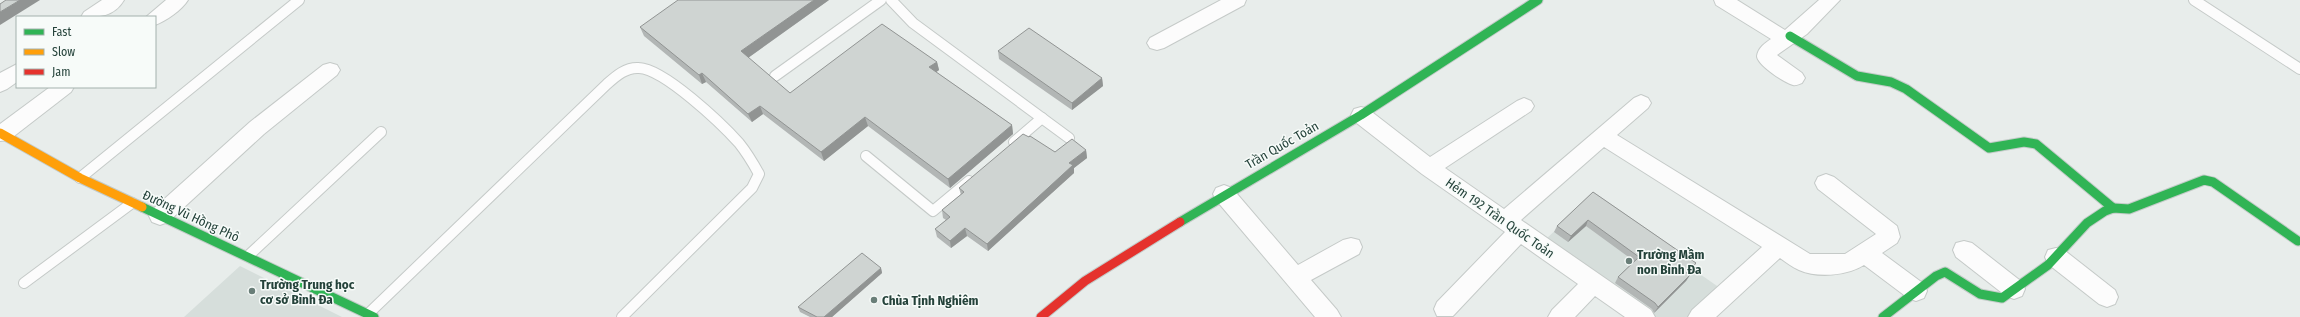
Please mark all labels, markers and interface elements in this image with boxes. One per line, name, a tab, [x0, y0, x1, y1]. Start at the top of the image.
legend	[16, 16, 156, 88]
text: Fast	[52, 25, 71, 39]
text: Slow	[52, 45, 75, 59]
text: Jam	[52, 65, 70, 79]
street label: Trần Quốc Toản	[1243, 118, 1321, 172]
street label: Hẻm 192 Trần Quốc Toản	[1443, 175, 1557, 261]
street label: Đường Vũ Hồng Phô	[140, 187, 242, 245]
place label: Trường Mầm non Bình Đa	[1637, 246, 1704, 277]
marker: Trường Mầm non Bình Đa	[1624, 256, 1634, 266]
place label: Trường Trung học cơ sở Bình Đa	[260, 277, 355, 307]
marker: Trường Trung học cơ sở Bình Đa	[247, 286, 257, 296]
place label: Chùa Tịnh Nghiêm	[882, 293, 978, 308]
marker: Chùa Tịnh Nghiêm	[869, 295, 879, 305]

